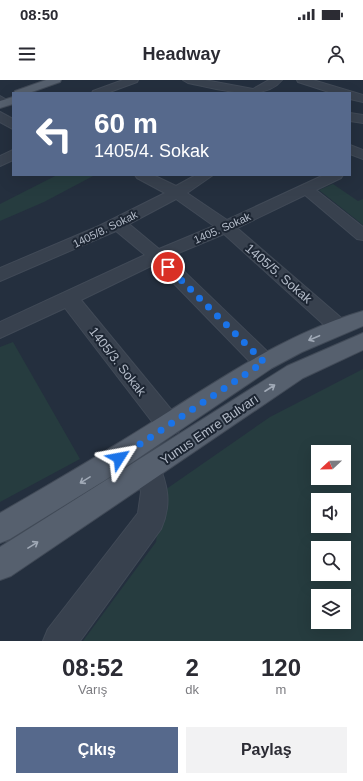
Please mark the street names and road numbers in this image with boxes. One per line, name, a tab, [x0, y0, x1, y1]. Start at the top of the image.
street label: 1405/8. Sokak	[71, 208, 140, 250]
street label: 1405. Sokak	[192, 210, 253, 246]
street label: 1405/5. Sokak	[242, 240, 315, 307]
street label: 1405/3. Sokak	[86, 324, 149, 399]
street label: Yunus Emre Bulvarı	[157, 391, 261, 468]

